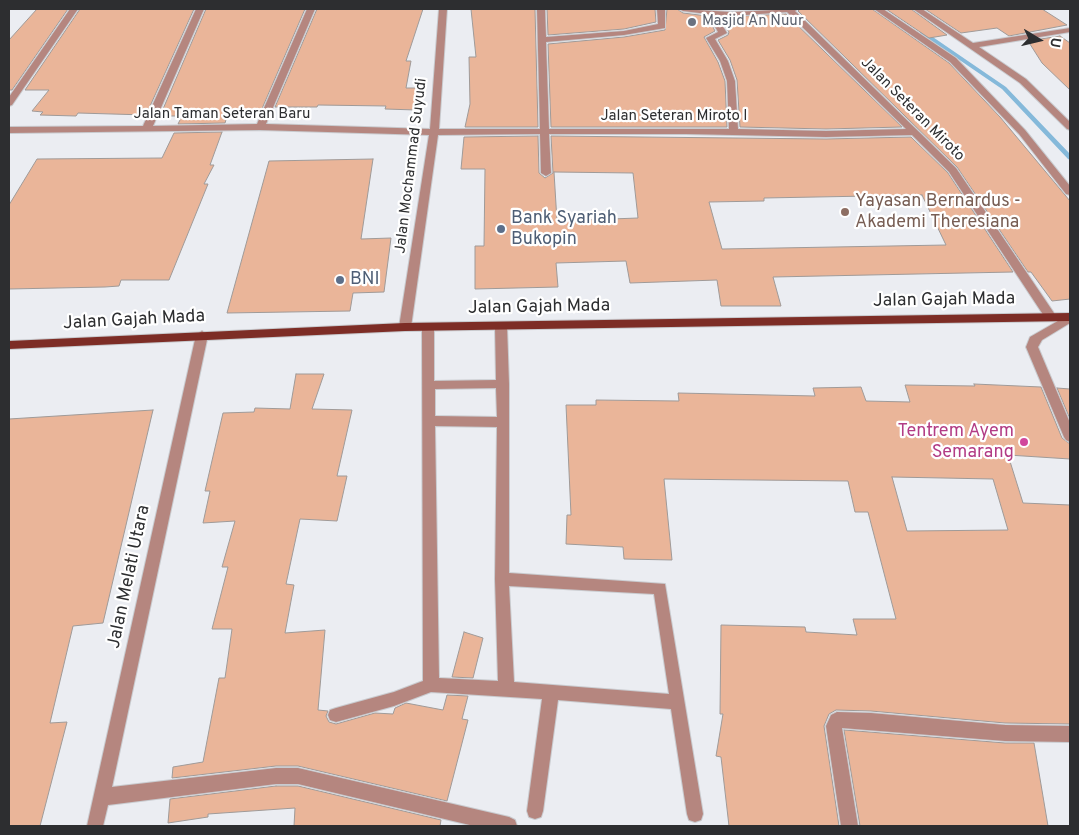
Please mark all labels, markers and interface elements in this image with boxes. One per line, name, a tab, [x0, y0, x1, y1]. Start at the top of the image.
place label: Masjid An Nuur	[702, 13, 804, 31]
north arrow	[1014, 15, 1064, 65]
marker: Masjid An Nuur	[686, 16, 698, 28]
text: U	[1045, 36, 1063, 49]
street label: Jalan Seteran Miroto	[856, 54, 968, 166]
street label: Jalan Mochammad Suyudi	[392, 77, 432, 255]
street label: Jalan Taman Seteran Baru	[134, 106, 310, 124]
street label: Jalan Seteran Miroto I	[600, 108, 748, 126]
place label: Yayasan Bernardus - Akademi Theresiana	[855, 191, 1021, 233]
marker: Yayasan Bernardus - Akademi Theresiana	[839, 206, 851, 218]
place label: Bank Syariah Bukopin	[511, 208, 617, 250]
marker: Bank Syariah Bukopin	[495, 223, 507, 235]
place label: BNI	[350, 269, 379, 291]
marker: BNI	[334, 274, 346, 286]
street label: Jalan Gajah Mada	[873, 289, 1015, 313]
street label: Jalan Gajah Mada	[468, 296, 610, 320]
street label: Jalan Gajah Mada	[62, 306, 206, 336]
place label: Tentrem Ayem Semarang	[898, 421, 1014, 464]
marker: Tentrem Ayem Semarang	[1018, 436, 1030, 448]
street label: Jalan Melati Utara	[104, 503, 156, 651]

